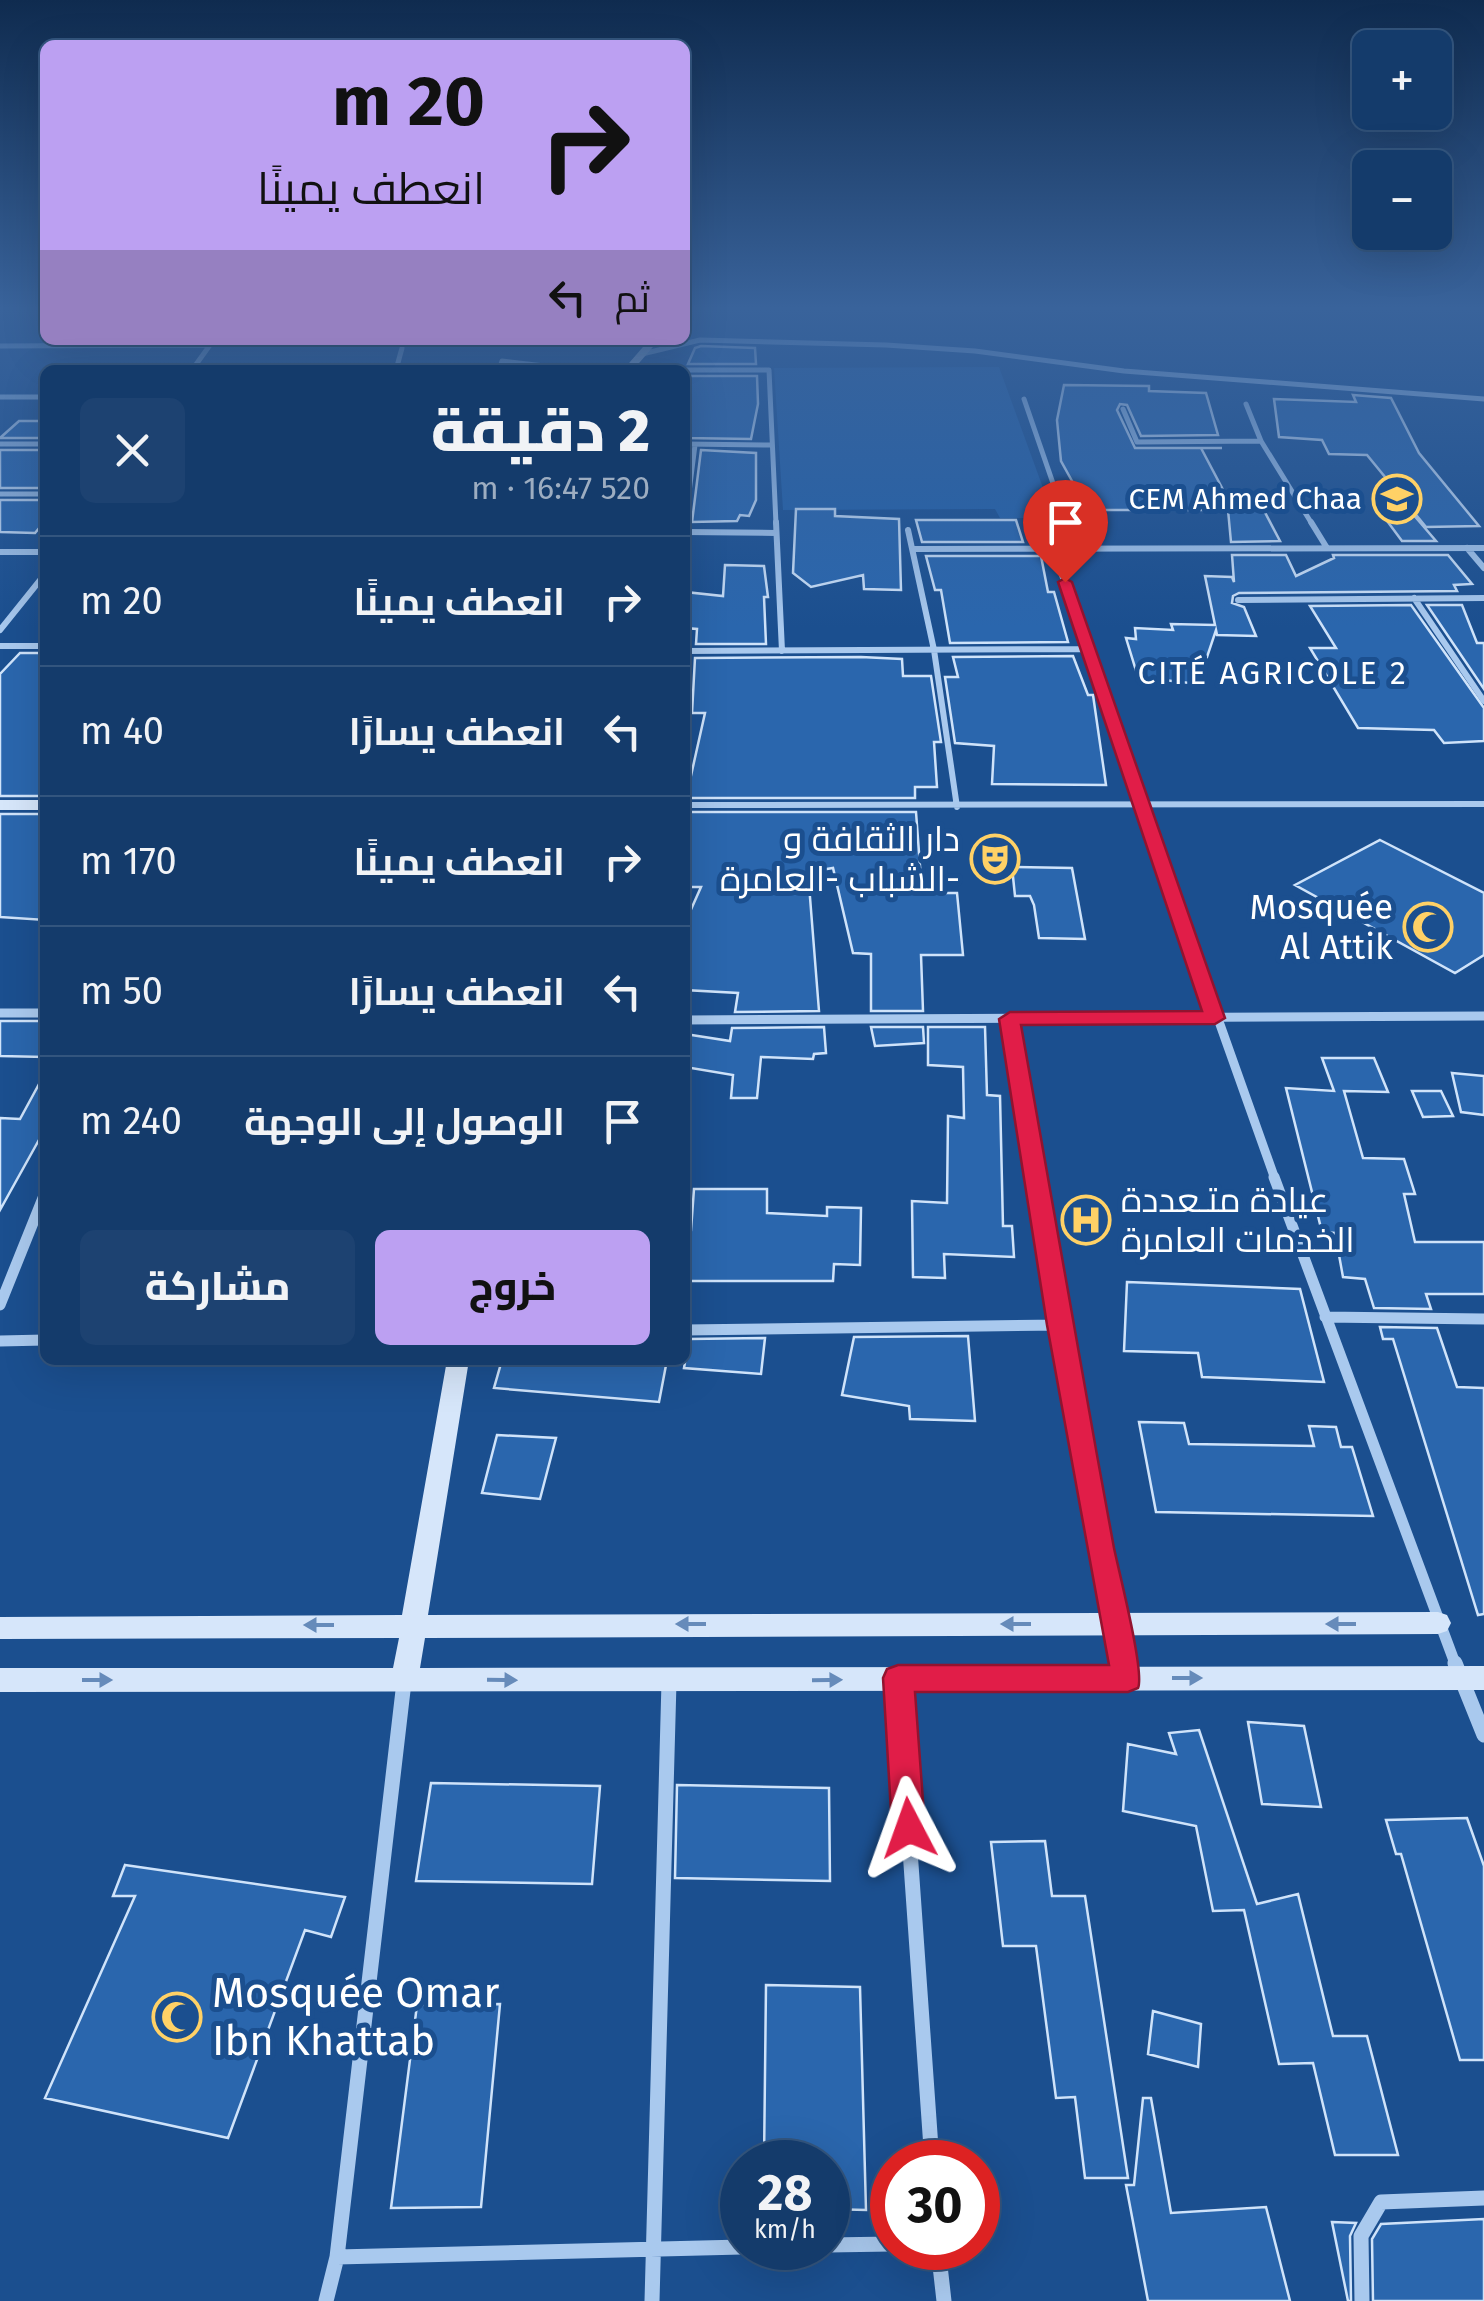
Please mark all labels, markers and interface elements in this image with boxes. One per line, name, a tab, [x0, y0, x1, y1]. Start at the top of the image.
map controls	[1352, 30, 1452, 250]
button: +	[1352, 30, 1452, 130]
text: 20 m	[332, 60, 485, 144]
icon: right	[520, 80, 650, 210]
button: −	[1352, 150, 1452, 250]
text: انعطف يمينًا	[257, 162, 485, 216]
icon: left	[540, 270, 595, 325]
text: ثم	[615, 276, 650, 322]
text: 2 دقيقة	[431, 395, 650, 467]
button: close	[80, 398, 185, 503]
text: 520 m · 16:47	[471, 469, 650, 507]
school or university icon: CEM Ahmed Chaa	[1371, 473, 1423, 525]
pin	[1023, 480, 1108, 583]
place label: CEM Ahmed Chaa	[1129, 481, 1362, 517]
icon: arrive	[1038, 495, 1093, 550]
icon: right	[595, 574, 650, 629]
text: 20 m	[80, 578, 163, 624]
text: انعطف يمينًا	[353, 579, 565, 625]
district label: CITÉ AGRICOLE 2	[1138, 654, 1408, 692]
icon: left	[595, 704, 650, 759]
text: 40 m	[80, 708, 164, 754]
text: انعطف يسارًا	[349, 709, 565, 755]
place label: دار الثقافة و الشباب -العامرة-	[720, 818, 960, 900]
theatre icon: دار الثقافة و الشباب -العامرة-	[969, 833, 1021, 885]
icon: right	[595, 834, 650, 889]
text: 170 m	[80, 838, 177, 884]
text: انعطف يمينًا	[353, 839, 565, 885]
place label: Mosquée Al Attik	[1250, 886, 1393, 968]
mosque icon: Mosquée Al Attik	[1402, 901, 1454, 953]
icon: left	[595, 964, 650, 1019]
text: 50 m	[80, 968, 163, 1014]
text: انعطف يسارًا	[349, 969, 565, 1015]
icon: arrive	[595, 1094, 650, 1149]
text: 240 m	[80, 1098, 182, 1144]
text: الوصول إلى الوجهة	[244, 1099, 565, 1145]
place label: عيادة متـعددة الخدمات العامرة	[1121, 1179, 1355, 1261]
hospital icon: عيادة متـعددة الخدمات العامرة	[1060, 1194, 1112, 1246]
button: مشاركة	[80, 1230, 355, 1345]
button: خروج	[375, 1230, 650, 1345]
one-way arrow	[674, 1616, 706, 1632]
one-way arrow	[999, 1616, 1031, 1632]
one-way arrow	[1324, 1616, 1356, 1632]
one-way arrow	[302, 1617, 334, 1633]
one-way arrow	[1172, 1670, 1204, 1686]
one-way arrow	[812, 1671, 844, 1687]
one-way arrow	[82, 1672, 114, 1688]
one-way arrow	[487, 1672, 519, 1688]
position arrow	[857, 1776, 961, 1880]
place label: Mosquée Omar Ibn Khattab	[212, 1968, 499, 2066]
mosque icon: Mosquée Omar Ibn Khattab	[151, 1991, 203, 2043]
speed limit sign: 30	[870, 2140, 1000, 2270]
text: 28	[758, 2163, 812, 2223]
text: km/h	[754, 2215, 816, 2245]

